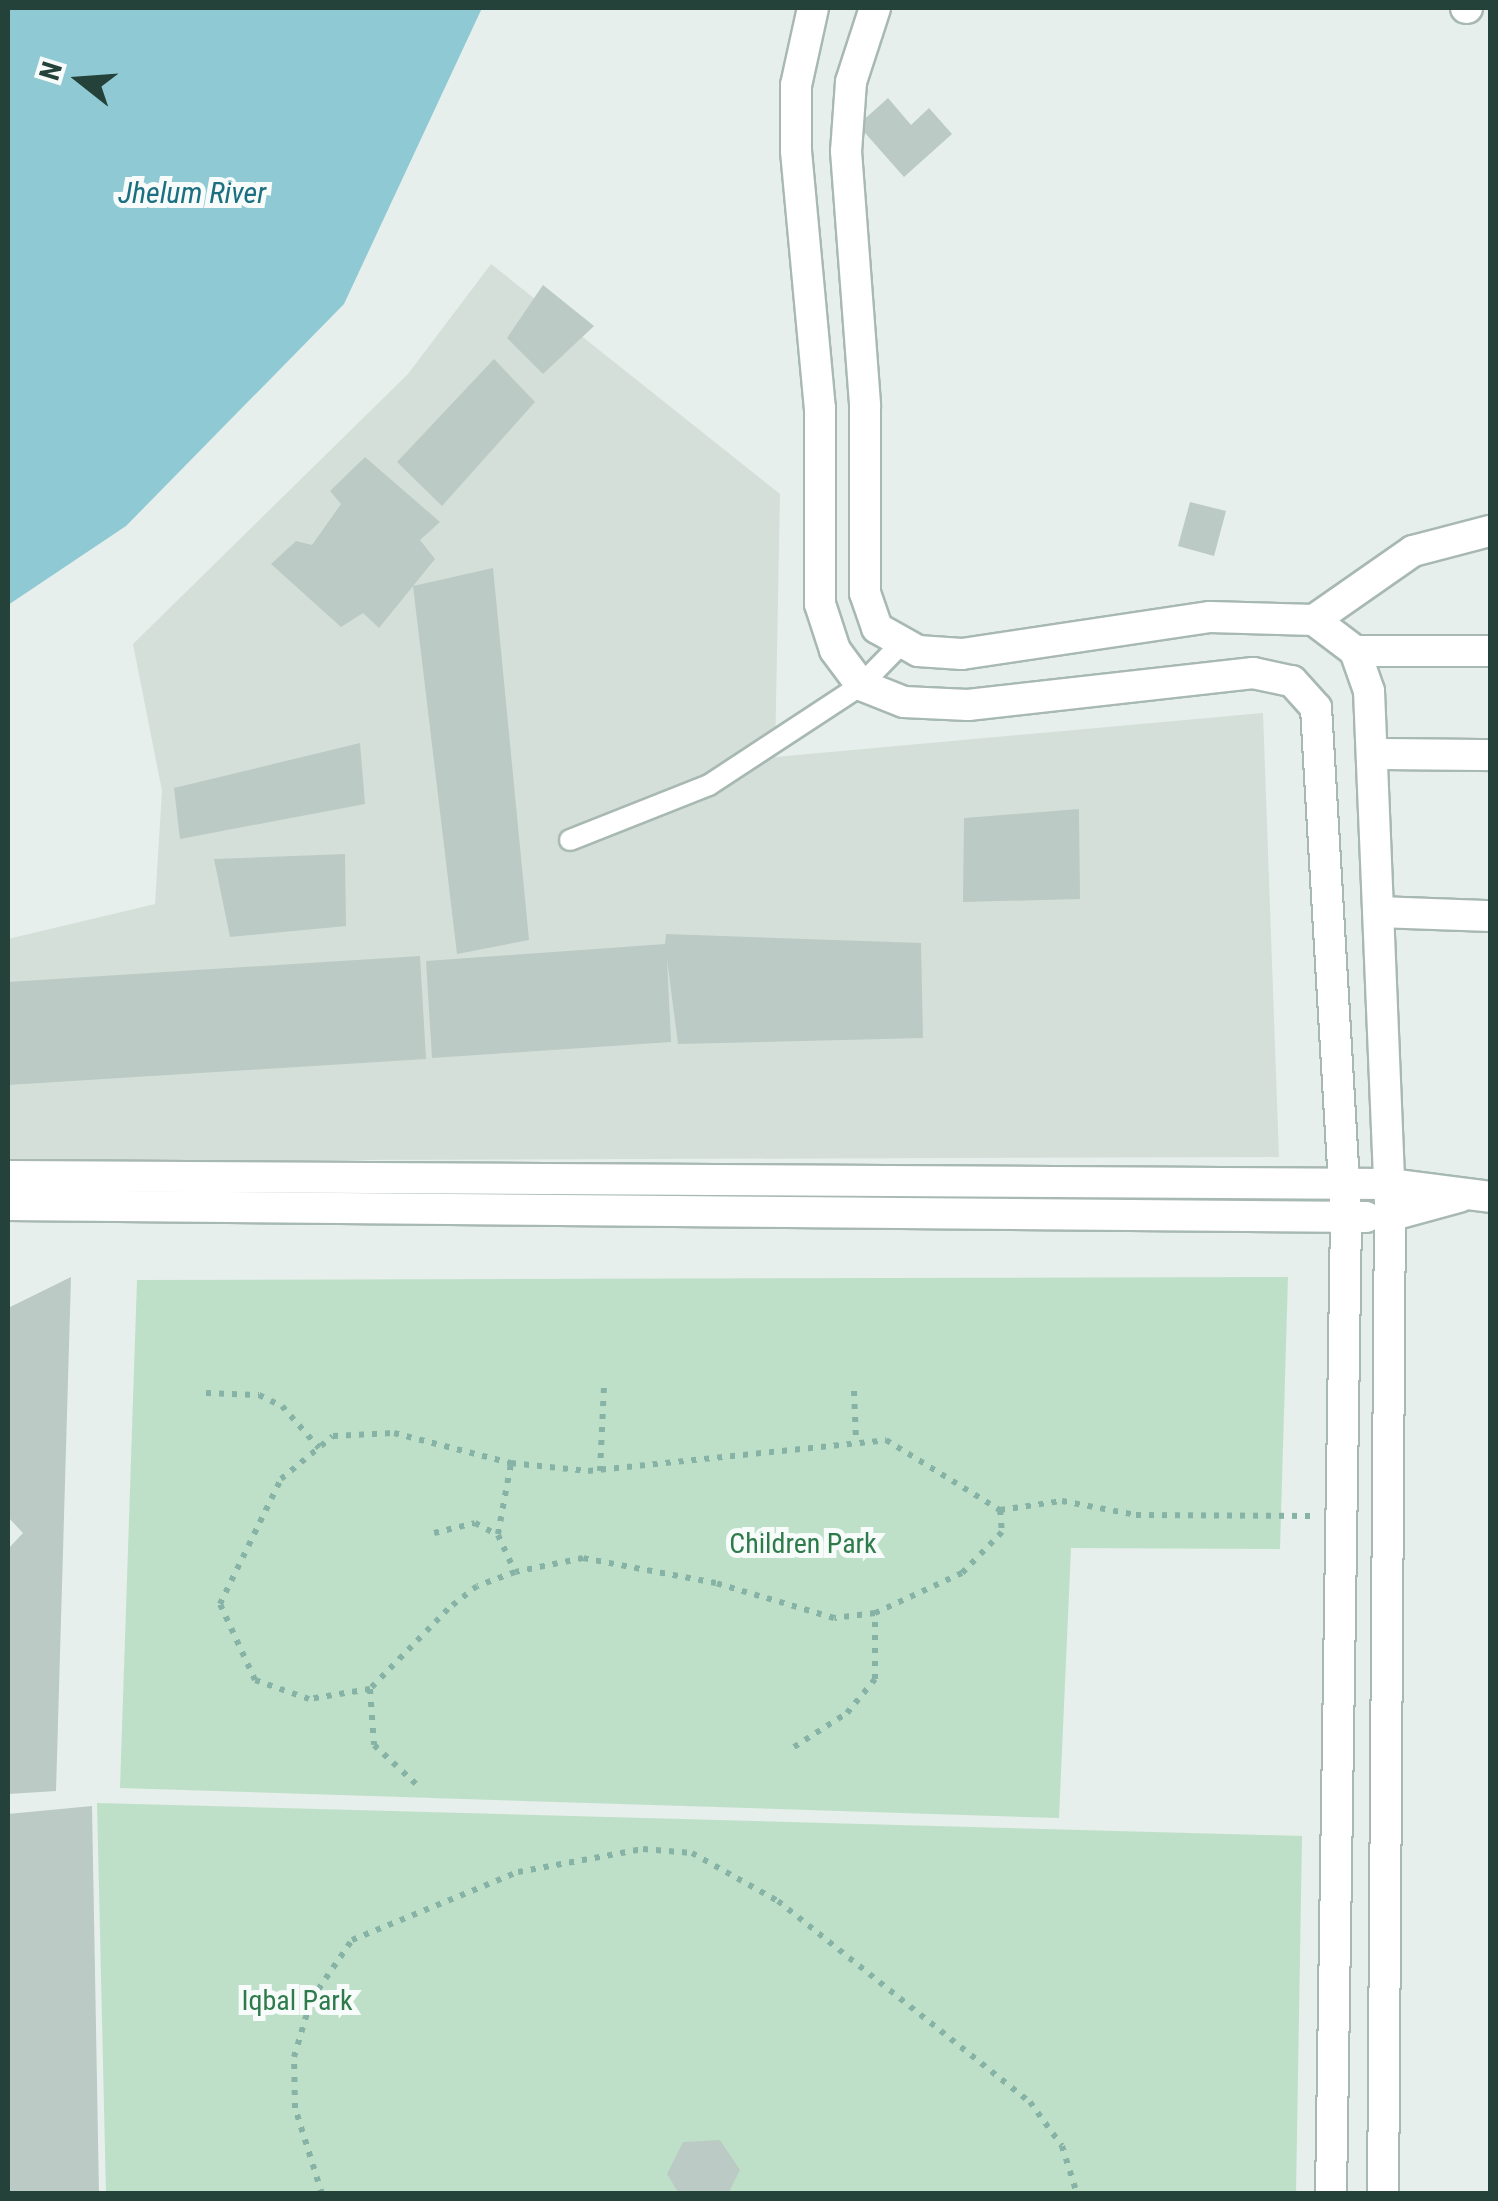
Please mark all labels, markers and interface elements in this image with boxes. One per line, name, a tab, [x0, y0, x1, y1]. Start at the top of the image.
north arrow	[30, 30, 130, 130]
text: N	[33, 58, 69, 84]
water label: Jhelum River	[118, 175, 266, 211]
park label: Children Park	[729, 1527, 877, 1561]
park label: Iqbal Park	[241, 1984, 353, 2018]

